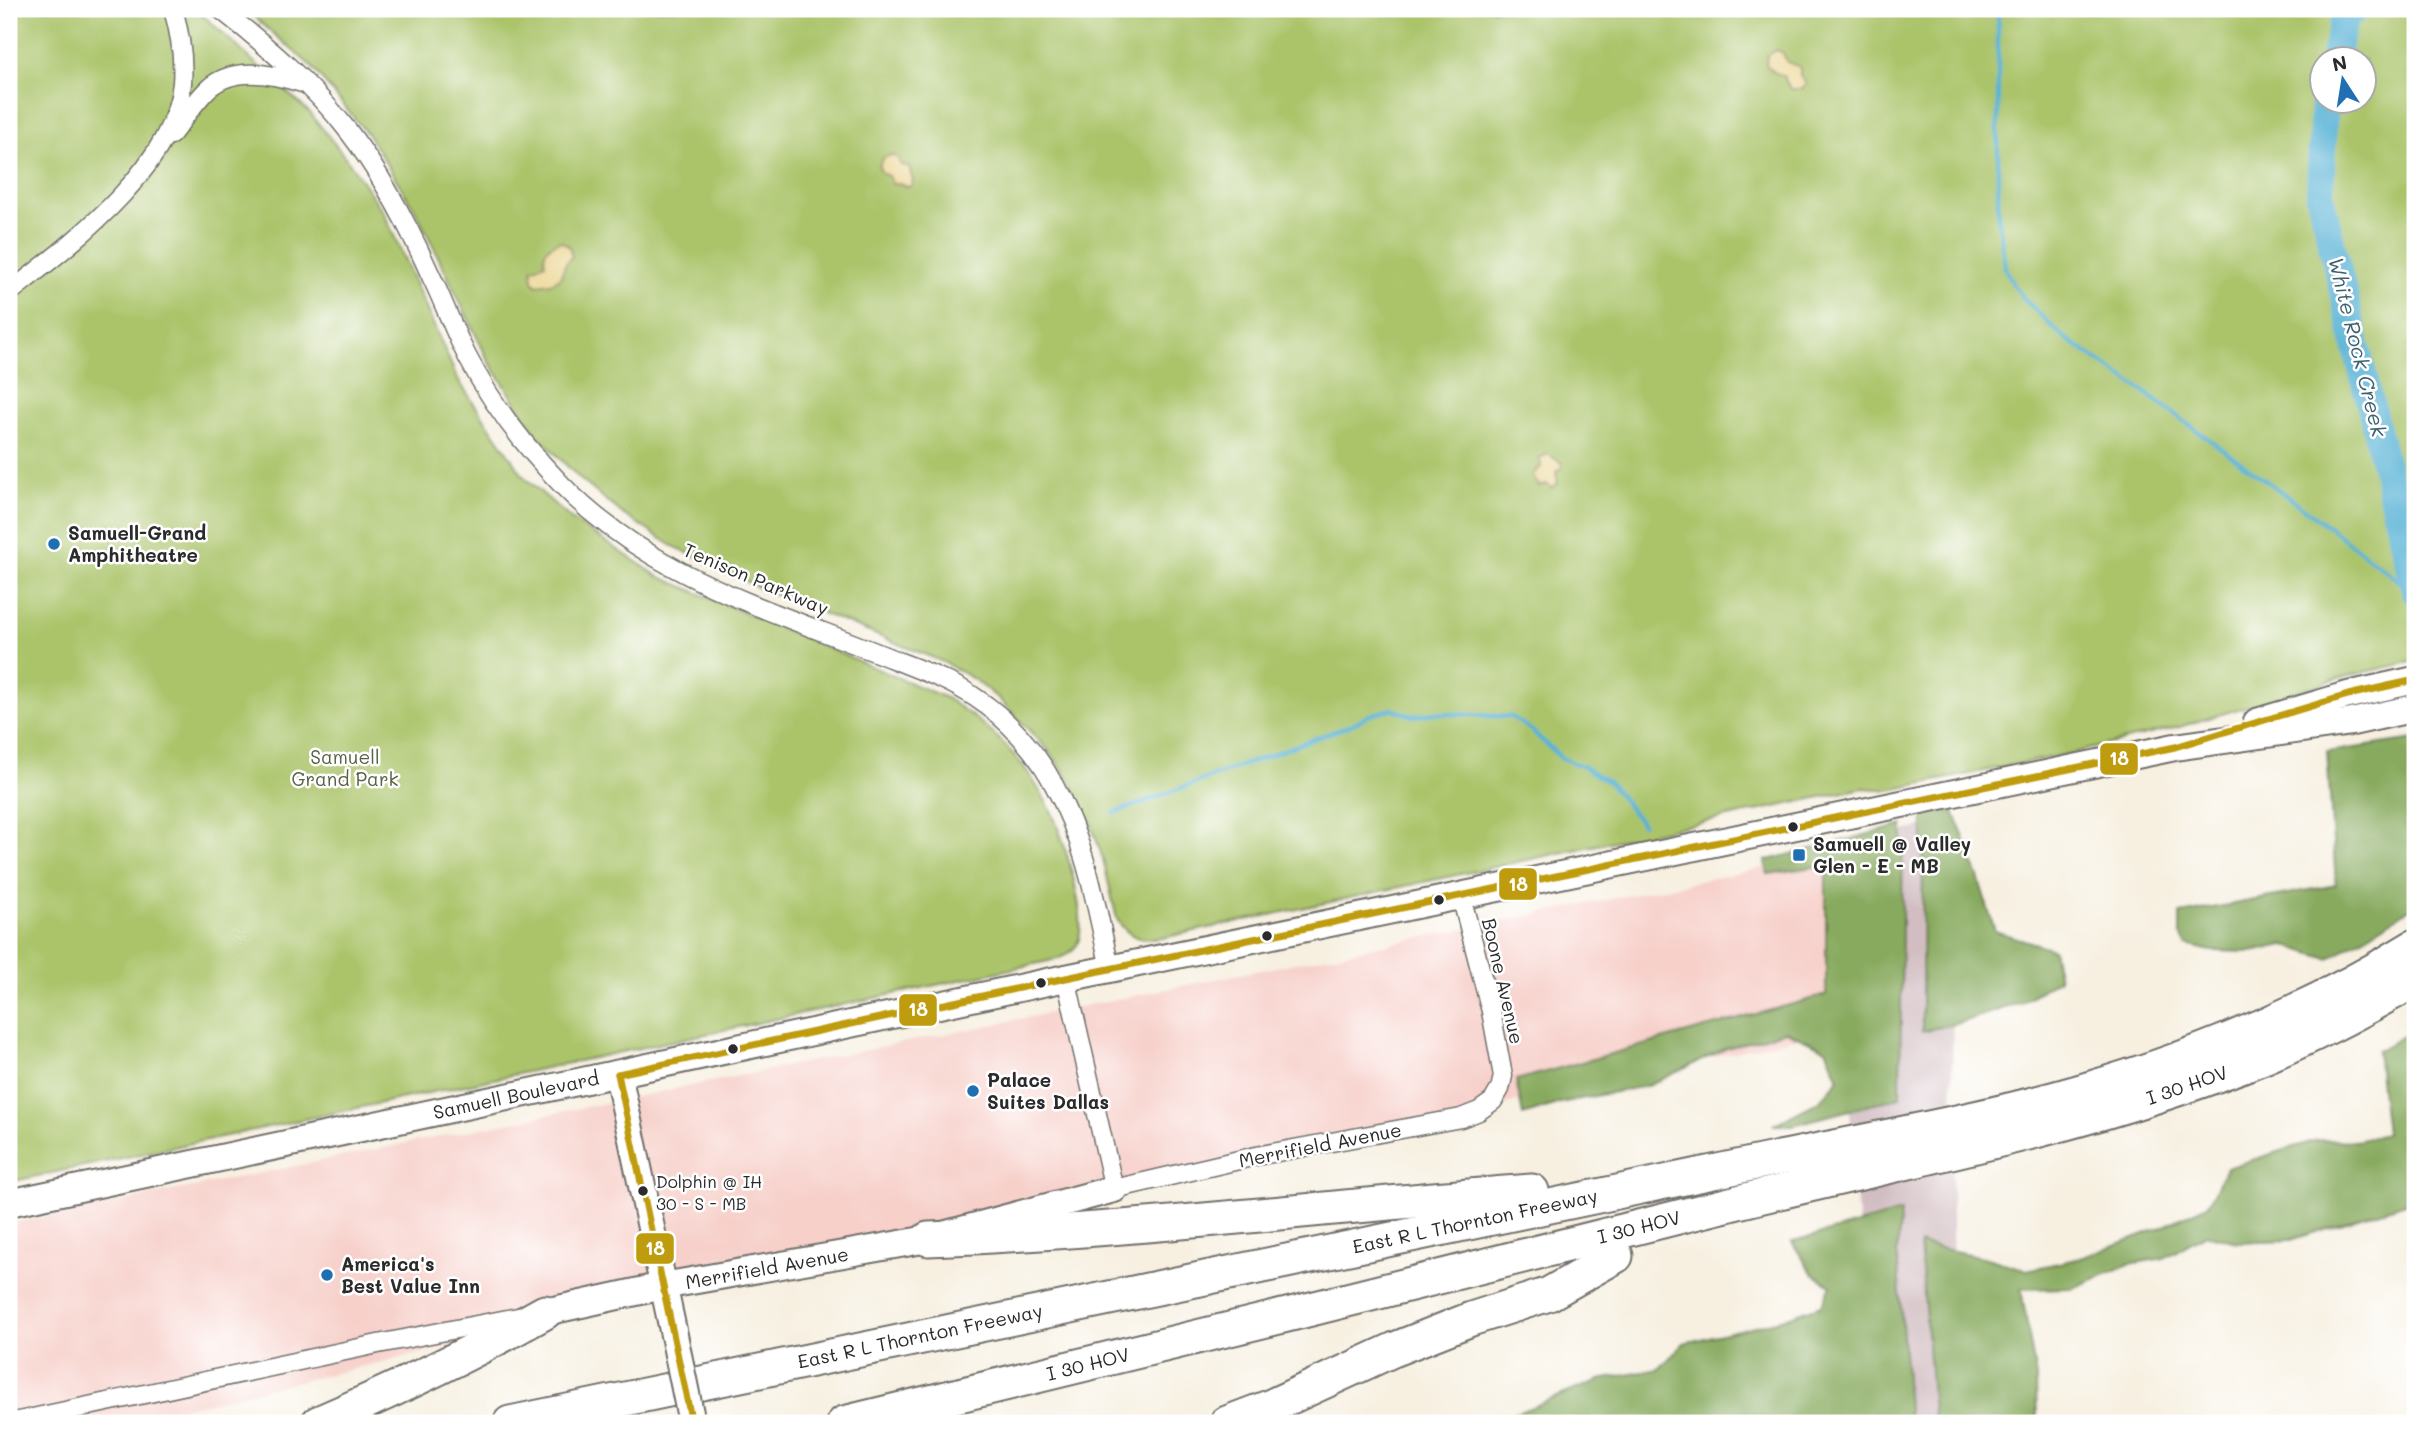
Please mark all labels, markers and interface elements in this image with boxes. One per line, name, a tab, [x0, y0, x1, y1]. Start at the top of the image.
north arrow	[2308, 46, 2378, 116]
text: N	[2330, 49, 2349, 77]
water label: White Rock Creek	[2323, 254, 2394, 440]
place label: Samuell-Grand Amphitheatre	[68, 520, 206, 567]
marker: Samuell-Grand Amphitheatre	[46, 536, 62, 552]
street label: Tenison Parkway	[680, 537, 833, 620]
line badge: 18	[2099, 742, 2139, 776]
park label: Samuell Grand Park	[291, 744, 399, 791]
text: 18	[2109, 745, 2129, 770]
unlabelled marker	[1786, 820, 1800, 834]
place label: Samuell @ Valley Glen - E - MB	[1813, 831, 1971, 878]
marker: Samuell @ Valley Glen - E - MB	[1791, 847, 1807, 863]
line badge: 18	[1498, 867, 1538, 901]
text: 18	[1508, 871, 1528, 896]
unlabelled marker	[1432, 893, 1446, 907]
street label: Boone Avenue	[1477, 915, 1530, 1046]
unlabelled marker	[1260, 929, 1274, 943]
unlabelled marker	[1034, 976, 1048, 990]
line badge: 18	[898, 993, 938, 1027]
text: 18	[908, 996, 928, 1021]
unlabelled marker	[726, 1042, 740, 1056]
street label: I 30 HOV	[2143, 1059, 2231, 1110]
street label: Samuell Boulevard	[431, 1065, 601, 1124]
place label: Palace Suites Dallas	[987, 1067, 1109, 1114]
marker: Palace Suites Dallas	[965, 1083, 981, 1099]
street label: Merrifield Avenue	[1236, 1116, 1403, 1173]
place label: Dolphin @ IH 30 - S - MB	[656, 1170, 762, 1214]
street label: East R L Thornton Freeway	[1350, 1182, 1600, 1259]
marker: Dolphin @ IH 30 - S - MB	[636, 1184, 650, 1198]
street label: I 30 HOV	[1595, 1204, 1683, 1249]
line badge: 18	[635, 1232, 675, 1265]
text: 18	[645, 1235, 665, 1260]
street label: Merrifield Avenue	[683, 1241, 851, 1294]
place label: America's Best Value Inn	[341, 1251, 480, 1298]
marker: America's Best Value Inn	[319, 1267, 335, 1283]
street label: East R L Thornton Freeway	[795, 1297, 1045, 1374]
street label: I 30 HOV	[1044, 1341, 1132, 1386]

